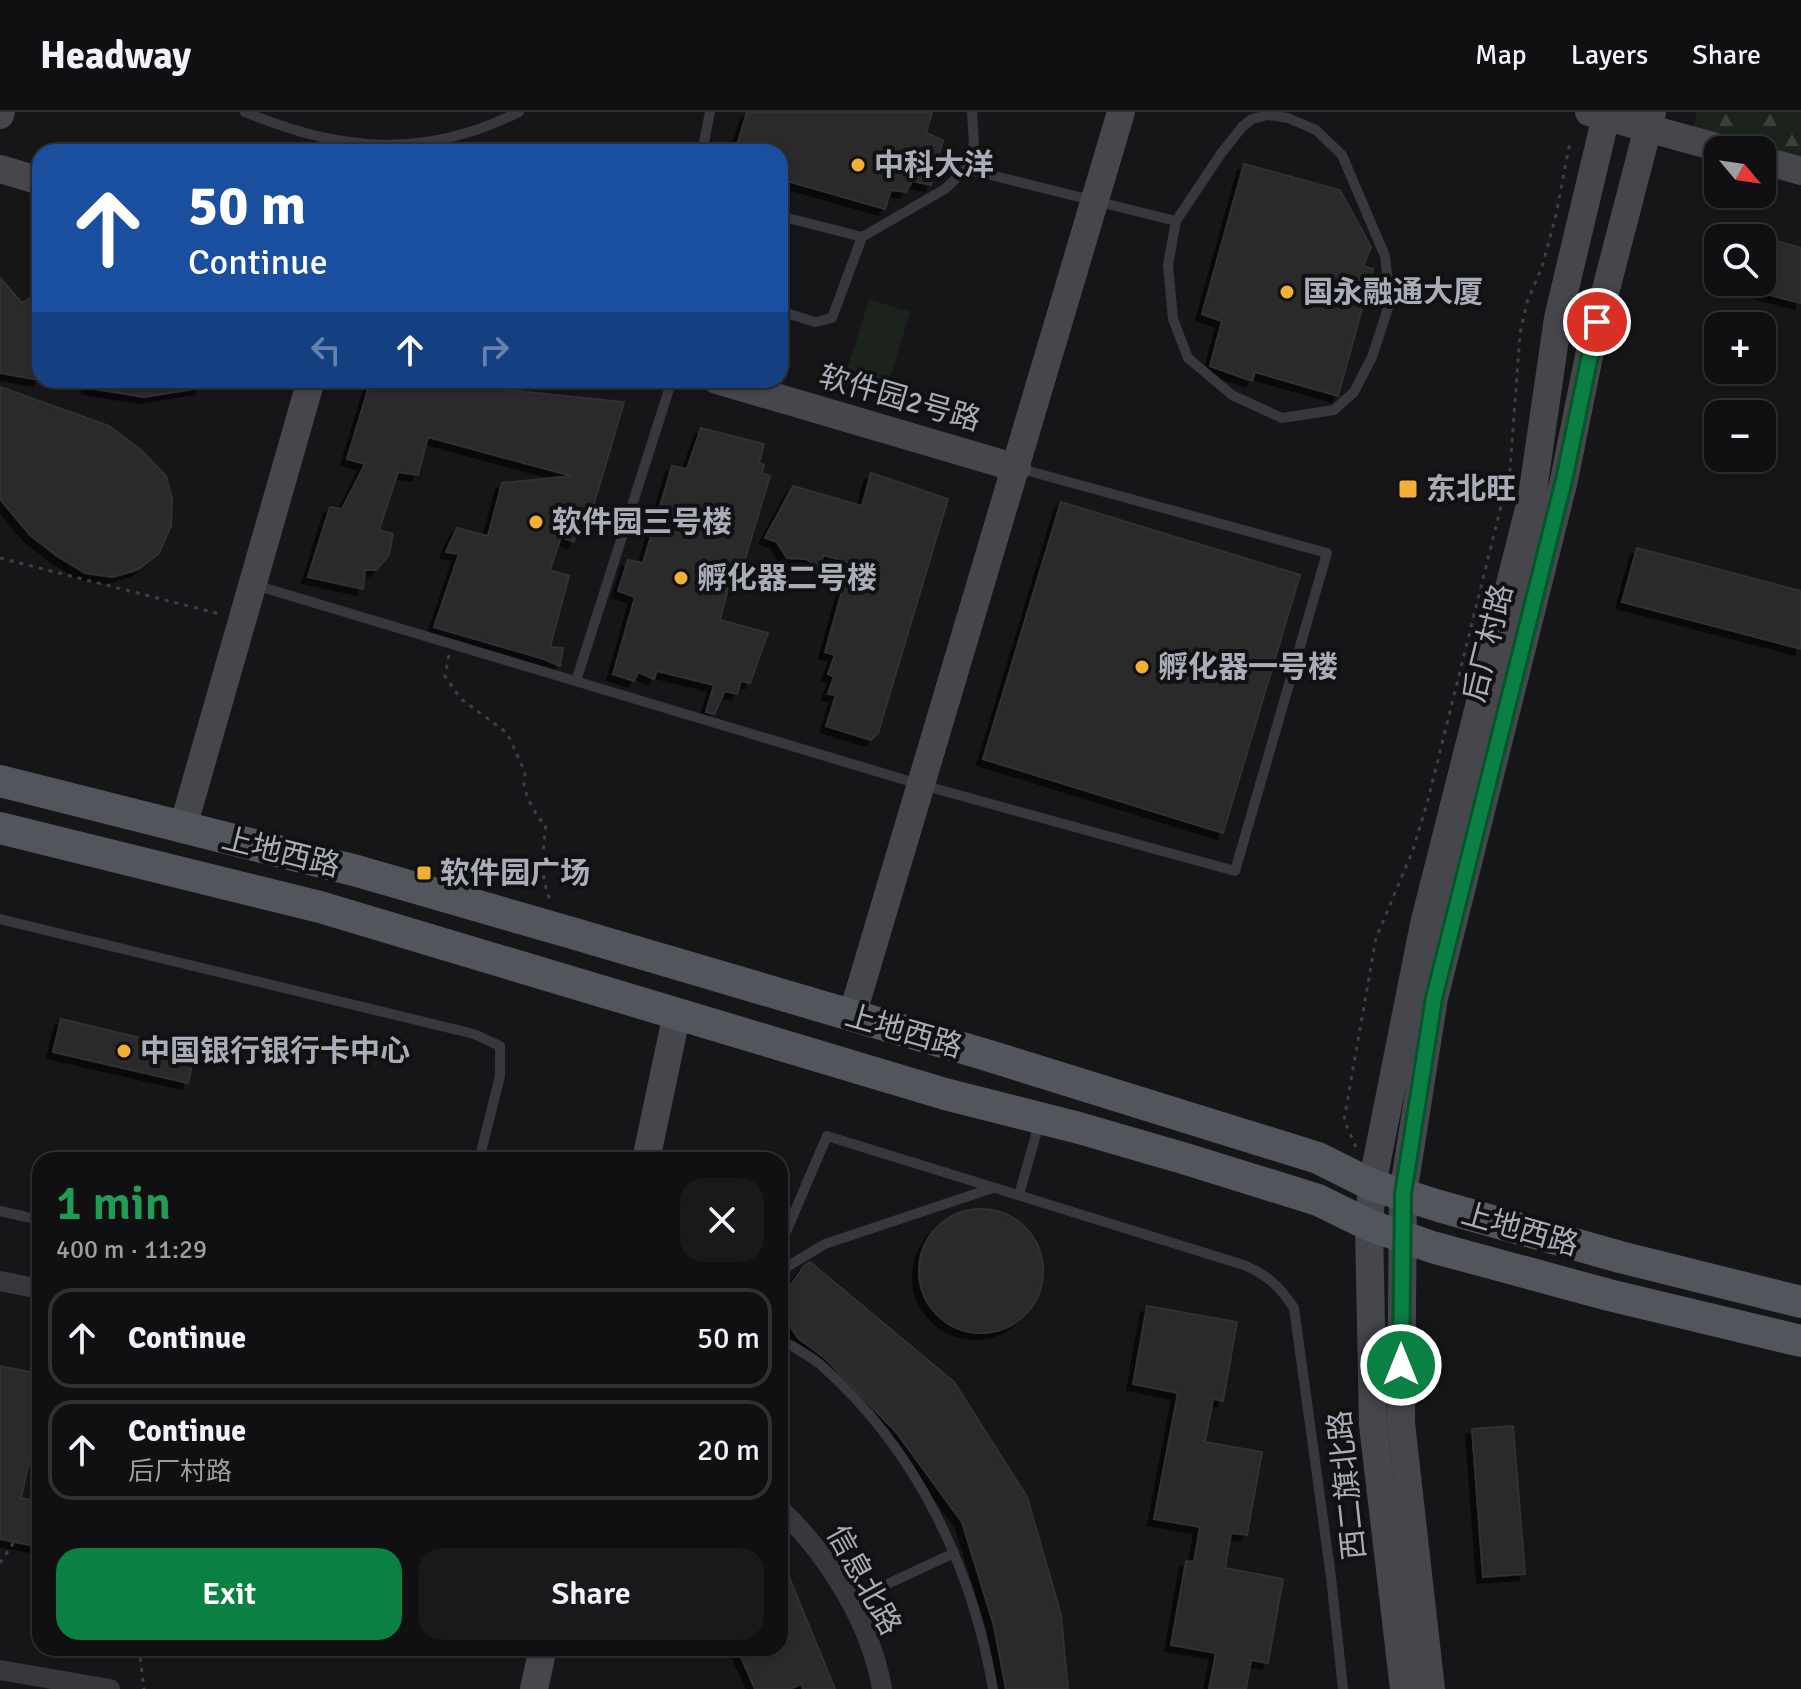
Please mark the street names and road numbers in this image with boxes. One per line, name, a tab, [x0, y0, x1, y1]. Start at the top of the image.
street label: 软件园2号路	[815, 358, 985, 439]
street label: 后厂村路	[1456, 580, 1521, 706]
street label: 上地西路	[218, 820, 344, 885]
street label: 上地西路	[841, 997, 967, 1066]
street label: 上地西路	[1457, 1195, 1583, 1264]
street label: 西二旗北路	[1321, 1408, 1374, 1561]
street label: 信息北路	[818, 1519, 909, 1642]

